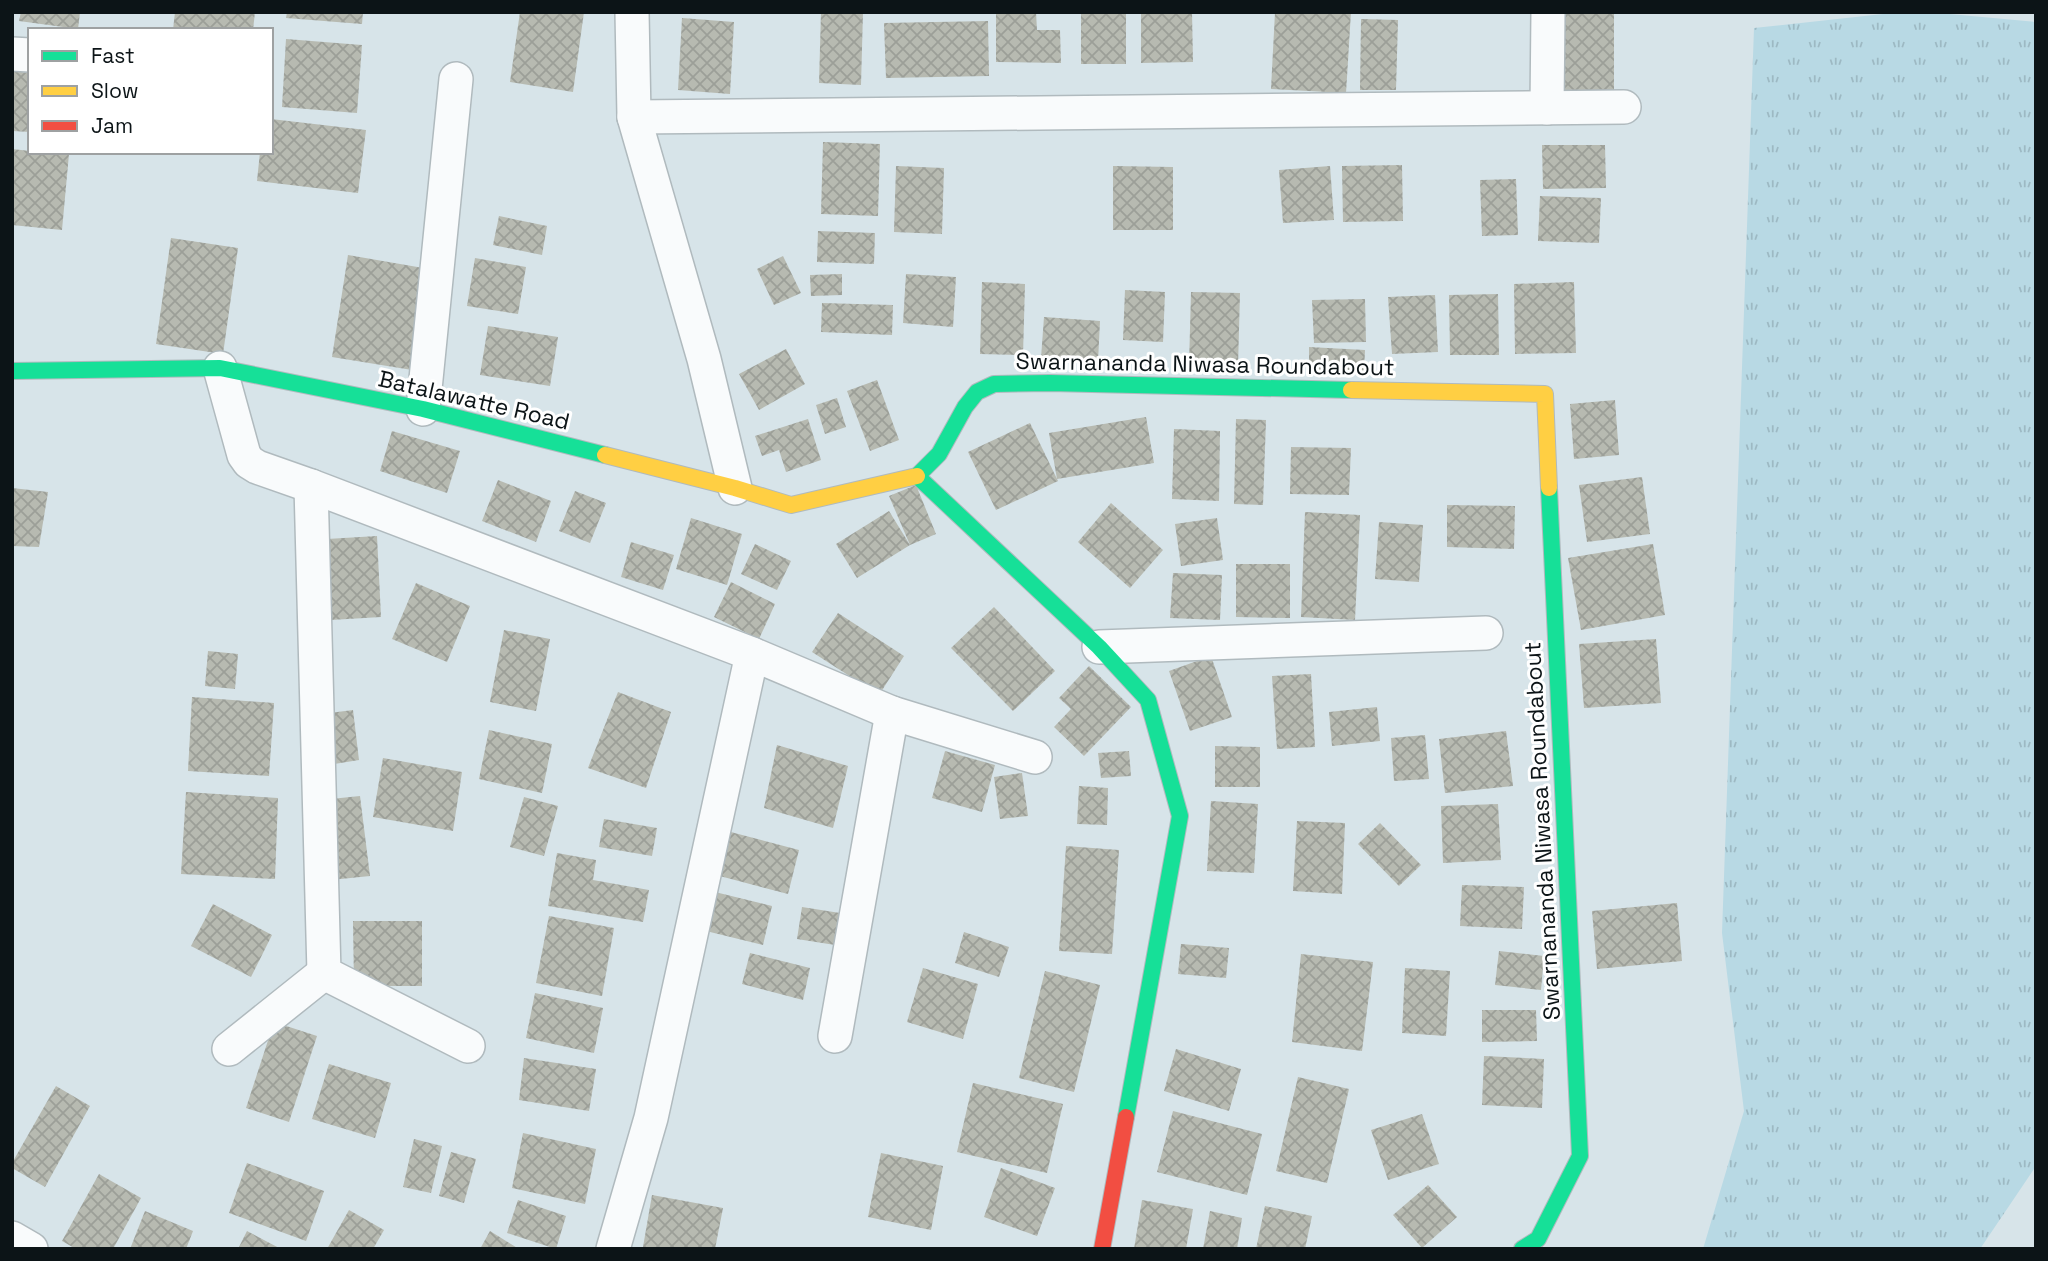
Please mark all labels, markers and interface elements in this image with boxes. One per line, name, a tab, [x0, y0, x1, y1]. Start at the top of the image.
legend	[28, 28, 273, 154]
text: Fast	[91, 42, 135, 69]
text: Slow	[91, 77, 139, 104]
text: Jam	[91, 112, 133, 139]
street label: Swarnananda Niwasa Roundabout	[1015, 346, 1395, 382]
street label: Batalawatte Road	[375, 363, 573, 437]
street label: Swarnananda Niwasa Roundabout	[1517, 641, 1567, 1021]

